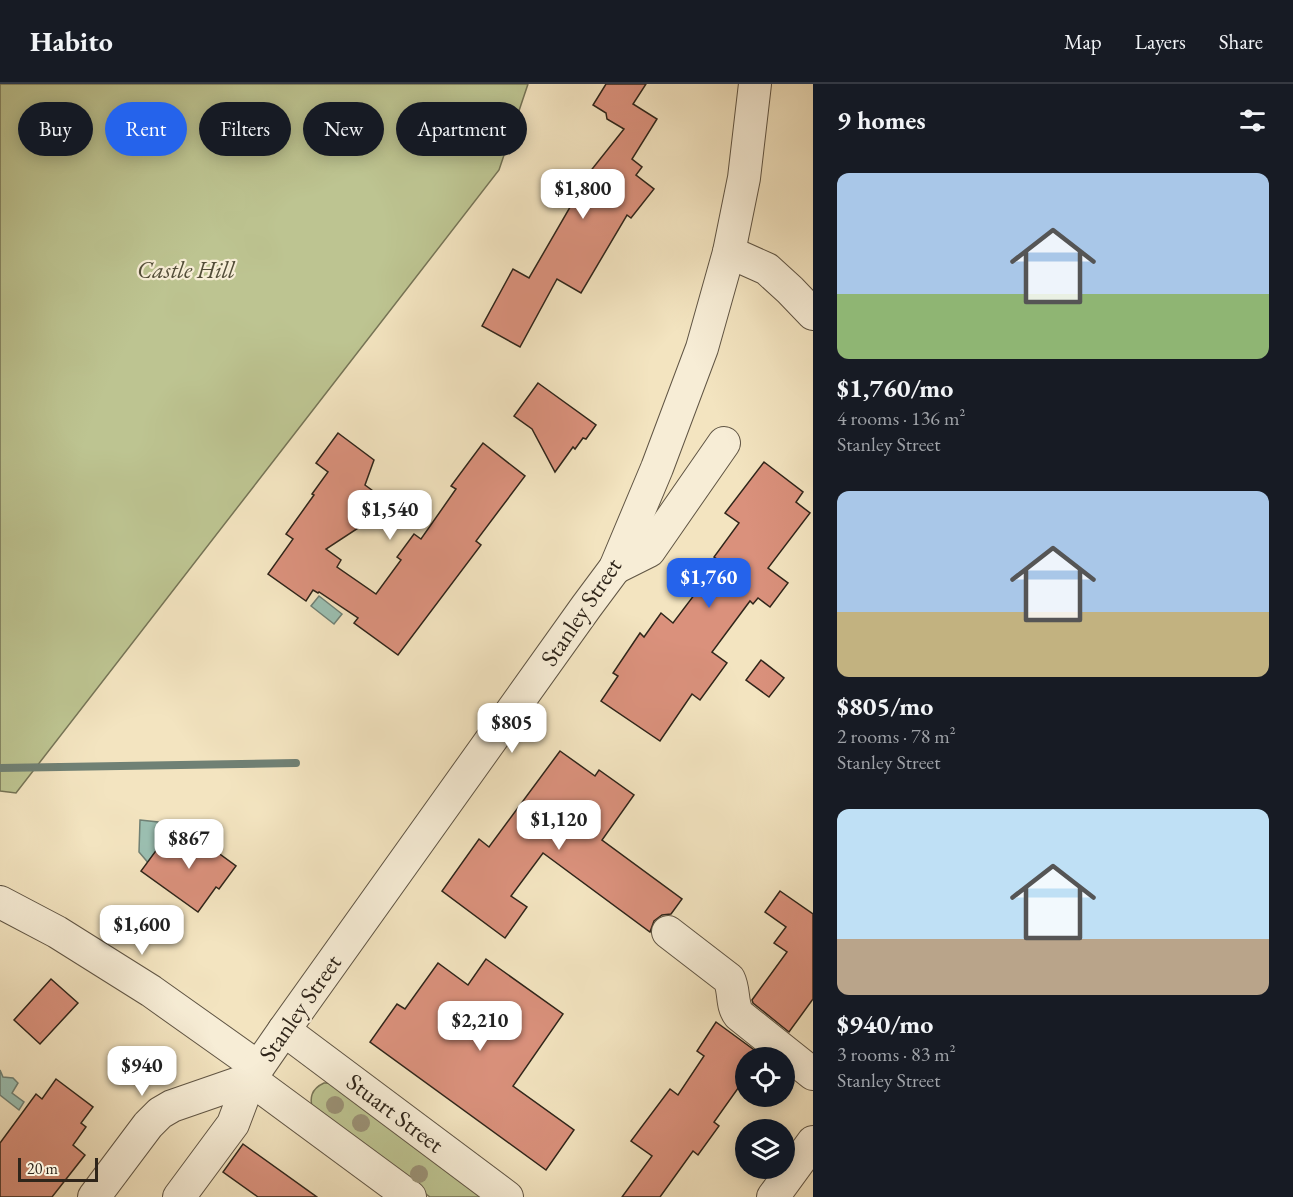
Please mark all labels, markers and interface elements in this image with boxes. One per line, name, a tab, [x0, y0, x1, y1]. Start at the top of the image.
text: Habito	[30, 23, 113, 59]
text: Map	[1064, 28, 1102, 55]
text: Layers	[1135, 28, 1186, 55]
text: Share	[1219, 28, 1263, 55]
chip: Buy	[18, 102, 93, 156]
chip: Rent	[105, 102, 187, 156]
chip: Filters	[199, 102, 291, 156]
chip: New	[303, 102, 384, 156]
chip: Apartment	[396, 102, 527, 156]
text: 9 homes	[837, 103, 926, 137]
icon: filters	[1236, 104, 1269, 137]
pin: $1,800	[534, 169, 632, 220]
text: $1,800	[555, 175, 611, 201]
icon: home	[999, 212, 1107, 320]
park label: Castle Hill	[137, 254, 236, 285]
text: $1,760/mo	[837, 371, 953, 405]
text: 4 rooms · 136 m²	[837, 405, 965, 431]
text: Stanley Street	[837, 431, 940, 457]
pin: $1,540	[341, 490, 439, 541]
text: $1,540	[362, 496, 418, 522]
icon: home	[999, 530, 1107, 638]
street label: Stanley Street	[533, 551, 628, 672]
pin: $1,760	[660, 558, 758, 609]
text: $1,760	[681, 564, 737, 590]
text: $805/mo	[837, 689, 933, 723]
pin: $805	[476, 703, 548, 754]
text: $805	[492, 709, 532, 735]
text: 2 rooms · 78 m²	[837, 723, 956, 749]
text: Stanley Street	[837, 749, 940, 775]
pin: $1,120	[510, 800, 608, 851]
text: $1,120	[531, 806, 587, 832]
pin: $867	[153, 819, 225, 870]
text: $867	[169, 825, 209, 851]
icon: home	[999, 848, 1107, 956]
pin: $1,600	[93, 905, 191, 956]
text: $1,600	[114, 911, 170, 937]
street label: Stanley Street	[251, 948, 348, 1067]
pin: $2,210	[431, 1001, 529, 1052]
text: $2,210	[452, 1007, 508, 1033]
text: $940/mo	[837, 1007, 933, 1041]
text: 3 rooms · 83 m²	[837, 1041, 956, 1067]
pin: $940	[106, 1046, 178, 1097]
map controls	[735, 1047, 795, 1179]
button: locate	[735, 1047, 795, 1107]
text: $940	[122, 1052, 162, 1078]
street label: Stuart Street	[340, 1066, 451, 1160]
text: Stanley Street	[837, 1067, 940, 1093]
button: layers	[735, 1119, 795, 1179]
scale bar	[18, 1155, 98, 1182]
text: 20 m	[27, 1158, 58, 1179]

